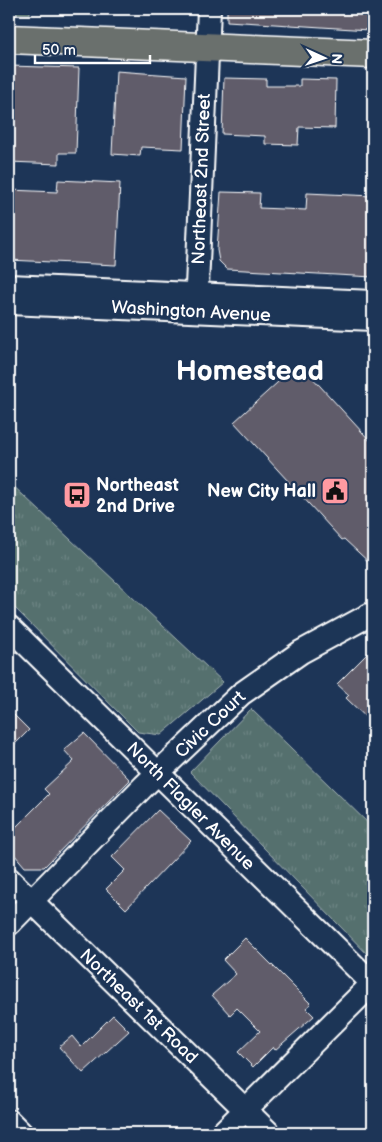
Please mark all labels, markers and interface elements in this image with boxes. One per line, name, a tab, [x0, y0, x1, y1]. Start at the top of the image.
scale bar	[35, 32, 150, 64]
north arrow	[300, 32, 350, 82]
text: 50 m	[42, 41, 76, 60]
text: N	[328, 53, 345, 64]
street label: Northeast 2nd Street	[188, 93, 215, 265]
street label: Washington Avenue	[111, 297, 272, 326]
district label: Homestead	[176, 355, 324, 388]
place label: Northeast 2nd Drive	[96, 475, 179, 517]
public building icon: New City Hall	[320, 476, 350, 506]
bus stop icon: Northeast 2nd Drive	[62, 480, 92, 510]
place label: New City Hall	[207, 481, 316, 502]
street label: Civic Court	[171, 686, 250, 762]
street label: North Flagler Avenue	[122, 738, 259, 875]
street label: Northeast 1st Road	[75, 945, 202, 1068]

